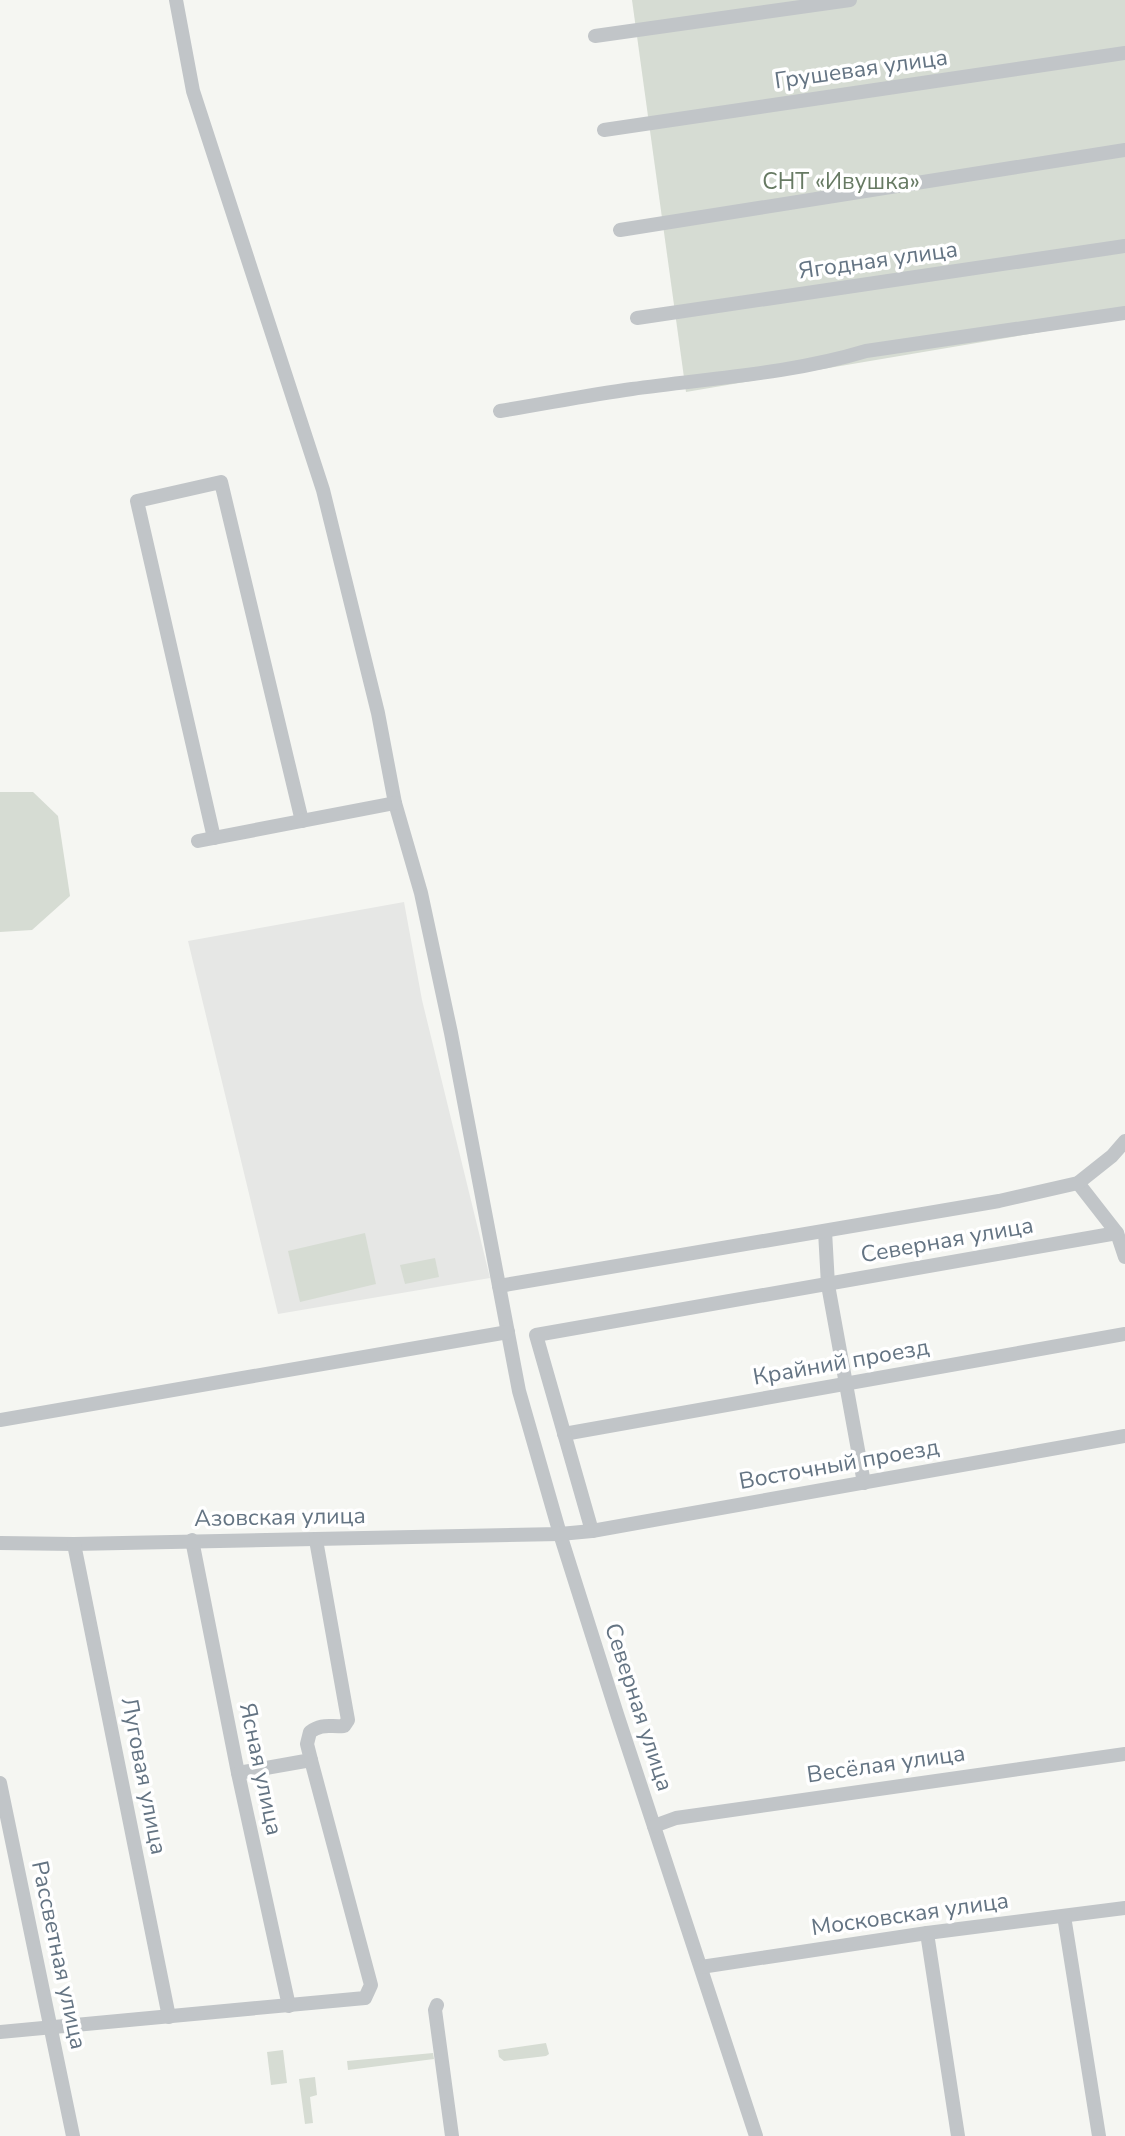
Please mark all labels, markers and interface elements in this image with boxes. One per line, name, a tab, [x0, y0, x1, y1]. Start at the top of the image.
street label: Грушевая улица	[772, 42, 950, 96]
park label: СНТ «Ивушка»	[762, 166, 920, 197]
street label: Ягодная улица	[796, 233, 960, 287]
street label: Северная улица	[858, 1210, 1036, 1270]
street label: Крайний проезд	[750, 1331, 932, 1393]
street label: Восточный проезд	[736, 1431, 942, 1497]
street label: Азовская улица	[194, 1500, 366, 1534]
street label: Северная улица	[597, 1619, 681, 1795]
street label: Луговая улица	[114, 1695, 174, 1857]
street label: Ясная улица	[232, 1700, 290, 1838]
street label: Весёлая улица	[805, 1738, 967, 1790]
street label: Рассветная улица	[24, 1858, 94, 2052]
street label: Московская улица	[809, 1885, 1011, 1943]

